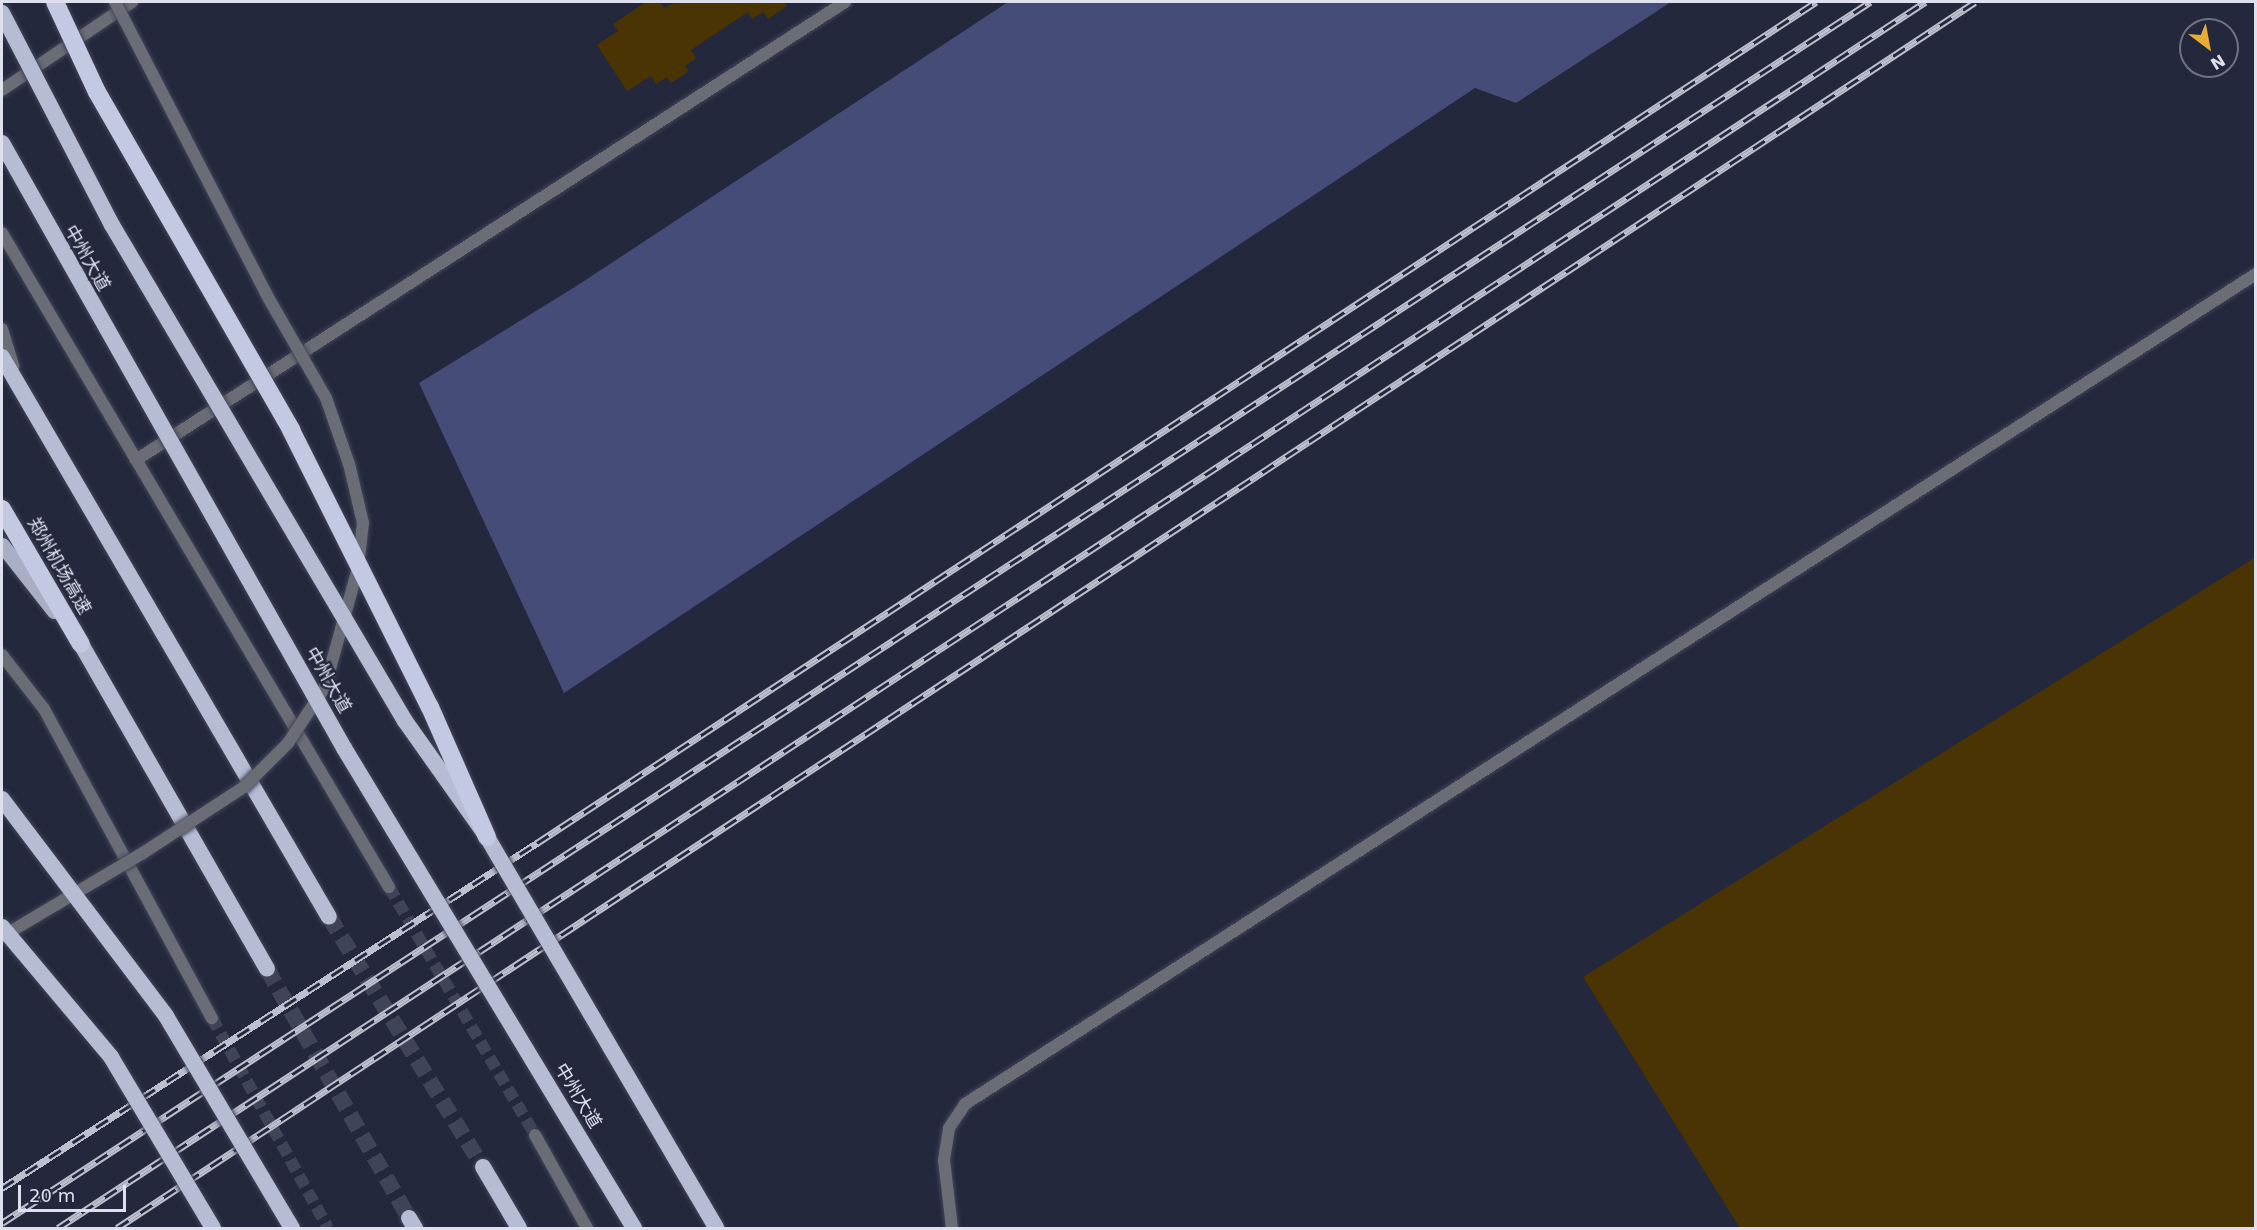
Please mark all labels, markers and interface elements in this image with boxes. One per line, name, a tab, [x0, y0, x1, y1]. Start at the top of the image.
north arrow	[2179, 18, 2239, 78]
text: N	[2207, 50, 2228, 74]
street label: 中州大道	[60, 221, 114, 295]
street label: 郑州机场高速	[23, 514, 95, 618]
street label: 中州大道	[301, 643, 355, 717]
street label: 中州大道	[550, 1060, 606, 1132]
scale bar	[21, 1173, 129, 1211]
text: 20 m	[29, 1185, 75, 1206]

